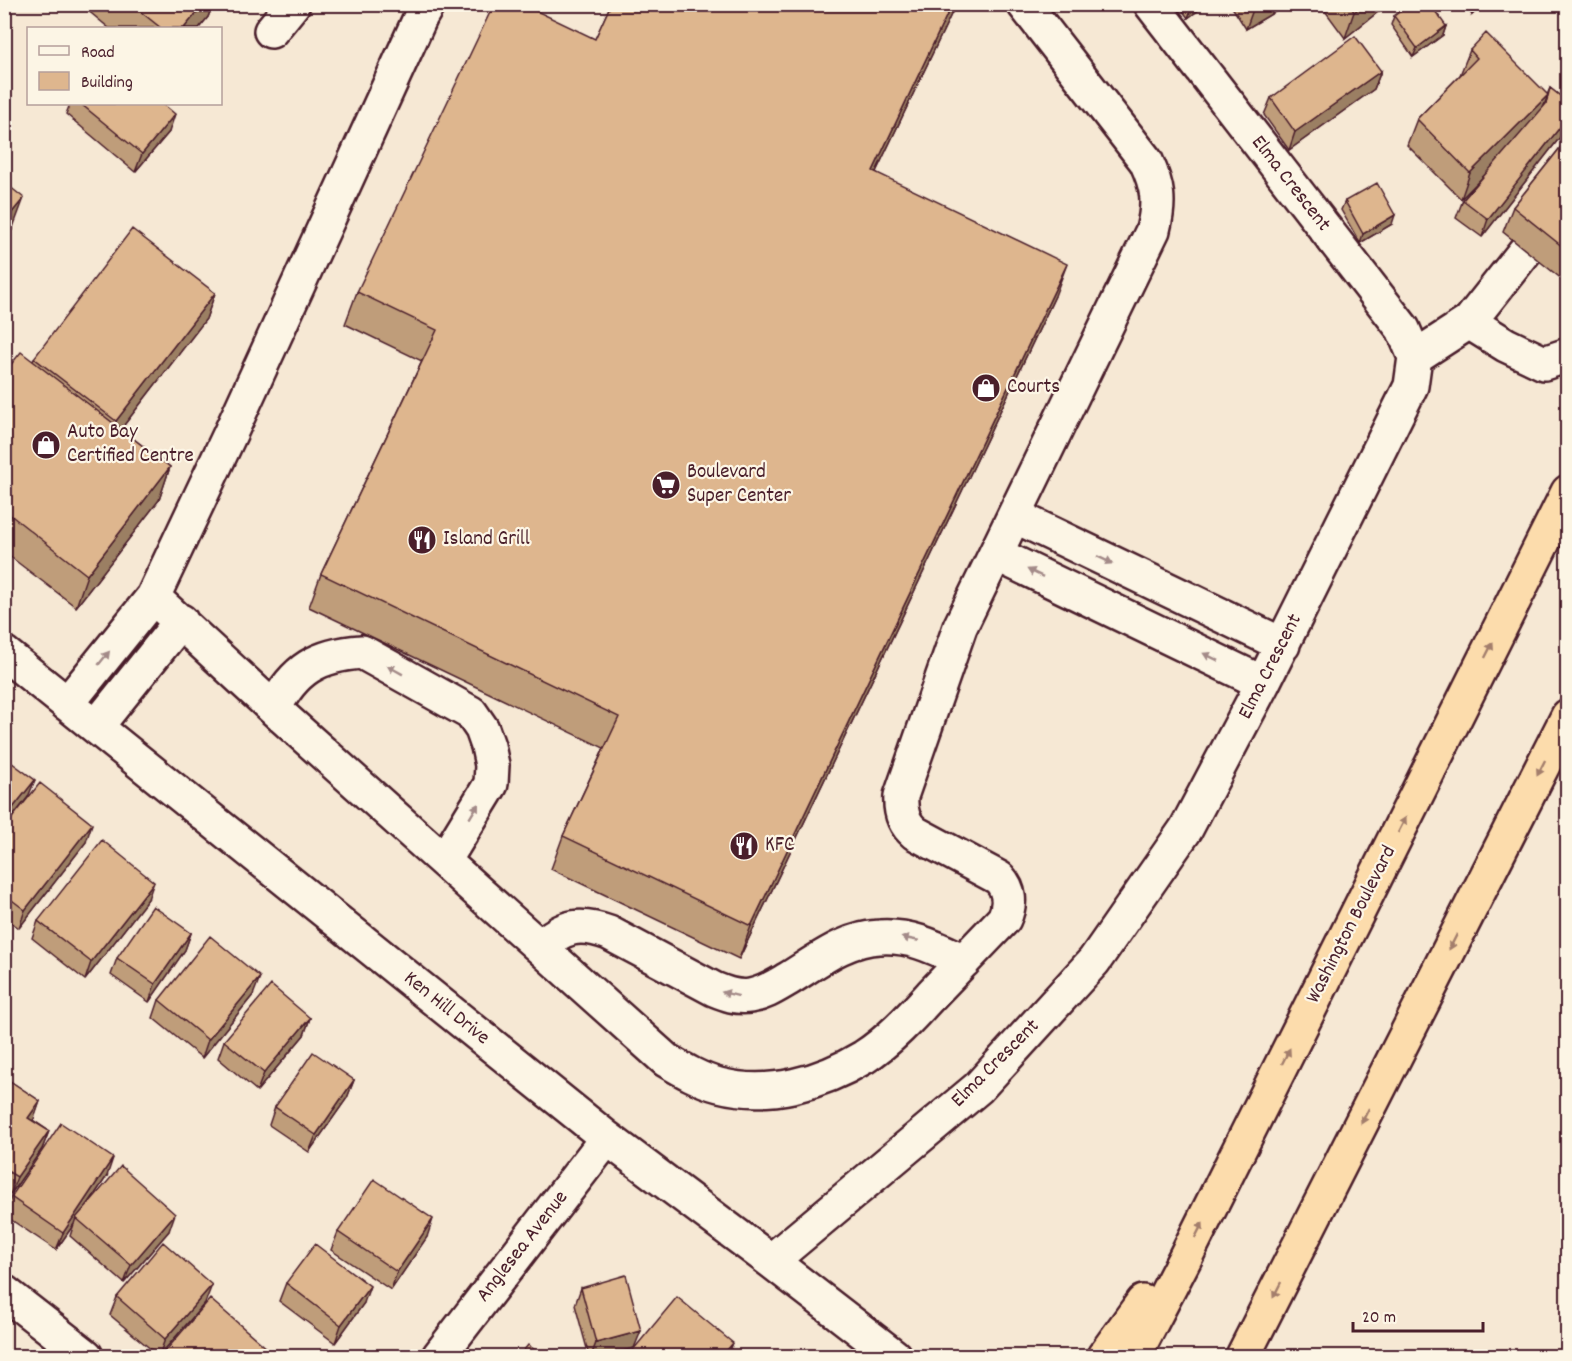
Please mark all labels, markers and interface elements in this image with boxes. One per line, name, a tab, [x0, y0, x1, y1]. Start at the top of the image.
legend	[27, 27, 222, 105]
text: Road	[81, 41, 115, 66]
text: Building	[81, 71, 133, 96]
street label: Elma Crescent	[1243, 129, 1337, 239]
shop icon: Courts	[970, 372, 1002, 404]
place label: Courts	[1007, 373, 1060, 403]
place label: Auto Bay Certified Centre	[67, 418, 194, 472]
shop icon: Auto Bay Certified Centre	[30, 429, 62, 461]
place label: Boulevard Super Center	[687, 458, 791, 512]
supermarket icon: Boulevard Super Center	[650, 469, 682, 501]
restaurant icon: Island Grill	[406, 524, 438, 556]
place label: Island Grill	[443, 525, 530, 555]
one-way arrow	[1097, 555, 1114, 564]
one-way arrow	[1026, 568, 1043, 577]
street label: Elma Crescent	[1232, 609, 1311, 725]
one-way arrow	[1484, 642, 1493, 659]
one-way arrow	[97, 650, 110, 666]
one-way arrow	[1202, 653, 1219, 662]
one-way arrow	[386, 665, 403, 675]
one-way arrow	[1536, 760, 1546, 777]
one-way arrow	[469, 803, 480, 819]
one-way arrow	[1397, 816, 1406, 833]
restaurant icon: KFC	[728, 830, 760, 862]
place label: KFC	[765, 831, 794, 861]
street label: Washington Boulevard	[1299, 841, 1405, 1009]
one-way arrow	[900, 934, 919, 943]
one-way arrow	[1448, 934, 1458, 951]
street label: Ken Hill Drive	[396, 965, 496, 1053]
one-way arrow	[721, 989, 739, 999]
street label: Elma Crescent	[945, 1013, 1047, 1115]
one-way arrow	[1282, 1047, 1291, 1064]
one-way arrow	[1360, 1108, 1370, 1125]
street label: Anglesea Avenue	[470, 1185, 576, 1309]
one-way arrow	[1194, 1221, 1204, 1239]
one-way arrow	[1272, 1282, 1281, 1299]
scale bar	[1353, 1295, 1484, 1333]
text: 20 m	[1362, 1306, 1396, 1331]

